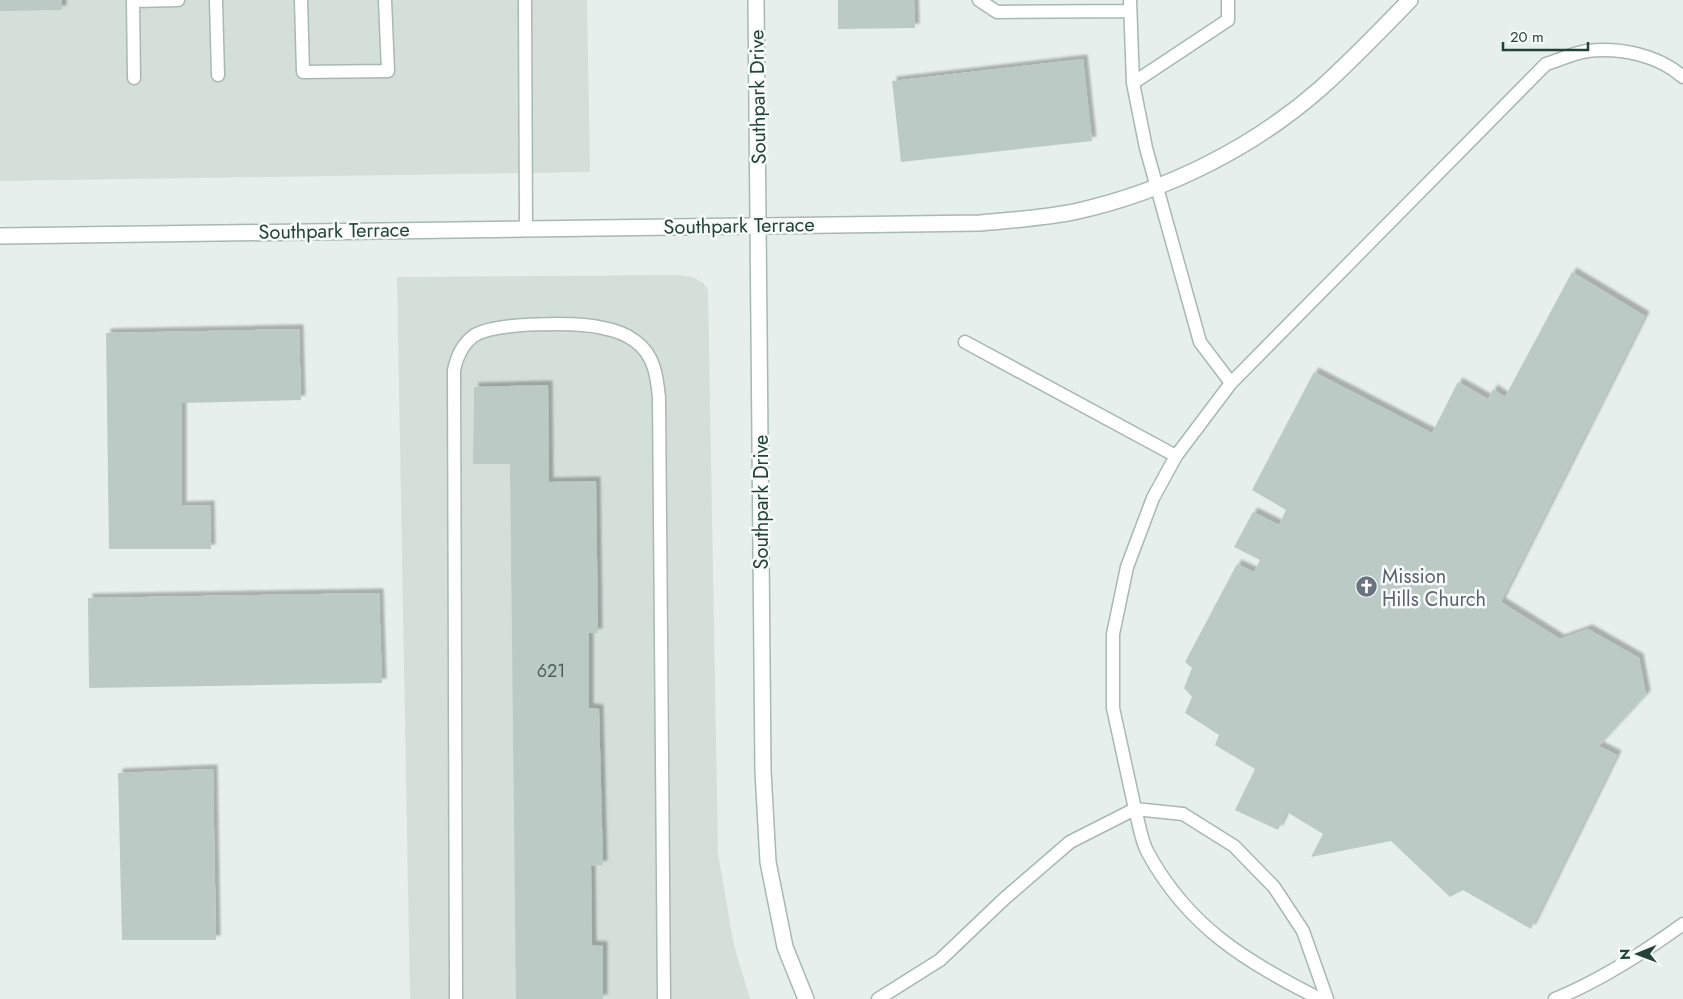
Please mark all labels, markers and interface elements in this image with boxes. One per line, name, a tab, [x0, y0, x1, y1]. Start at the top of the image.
scale bar	[1503, 20, 1588, 52]
text: 20 m	[1510, 26, 1544, 48]
street label: Southpark Drive	[742, 29, 774, 165]
street label: Southpark Terrace	[663, 210, 815, 242]
street label: Southpark Terrace	[258, 215, 410, 247]
street label: Southpark Drive	[747, 435, 776, 569]
place label: Mission Hills Church	[1382, 562, 1486, 614]
church icon: Mission Hills Church	[1354, 575, 1378, 599]
house number: 621	[537, 658, 565, 684]
north arrow	[1613, 929, 1663, 979]
text: N	[1615, 948, 1635, 960]

